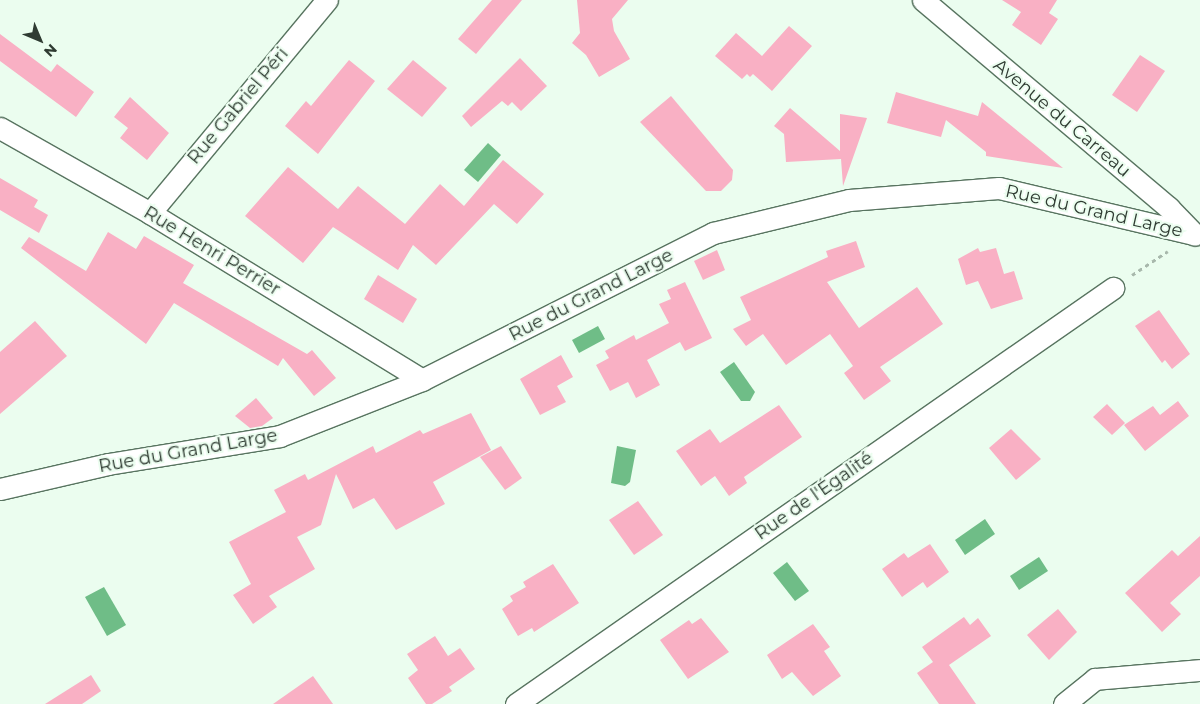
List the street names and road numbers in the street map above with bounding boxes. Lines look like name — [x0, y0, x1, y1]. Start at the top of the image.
street label: Rue Gabriel Péri — [183, 43, 293, 169]
street label: Avenue du Carreau — [989, 54, 1135, 182]
street label: Rue du Grand Large — [1003, 180, 1185, 242]
street label: Rue Henri Perrier — [140, 202, 284, 300]
street label: Rue du Grand Large — [505, 244, 677, 346]
street label: Rue du Grand Large — [97, 425, 279, 477]
street label: Rue de l'Égalité — [751, 447, 877, 545]

